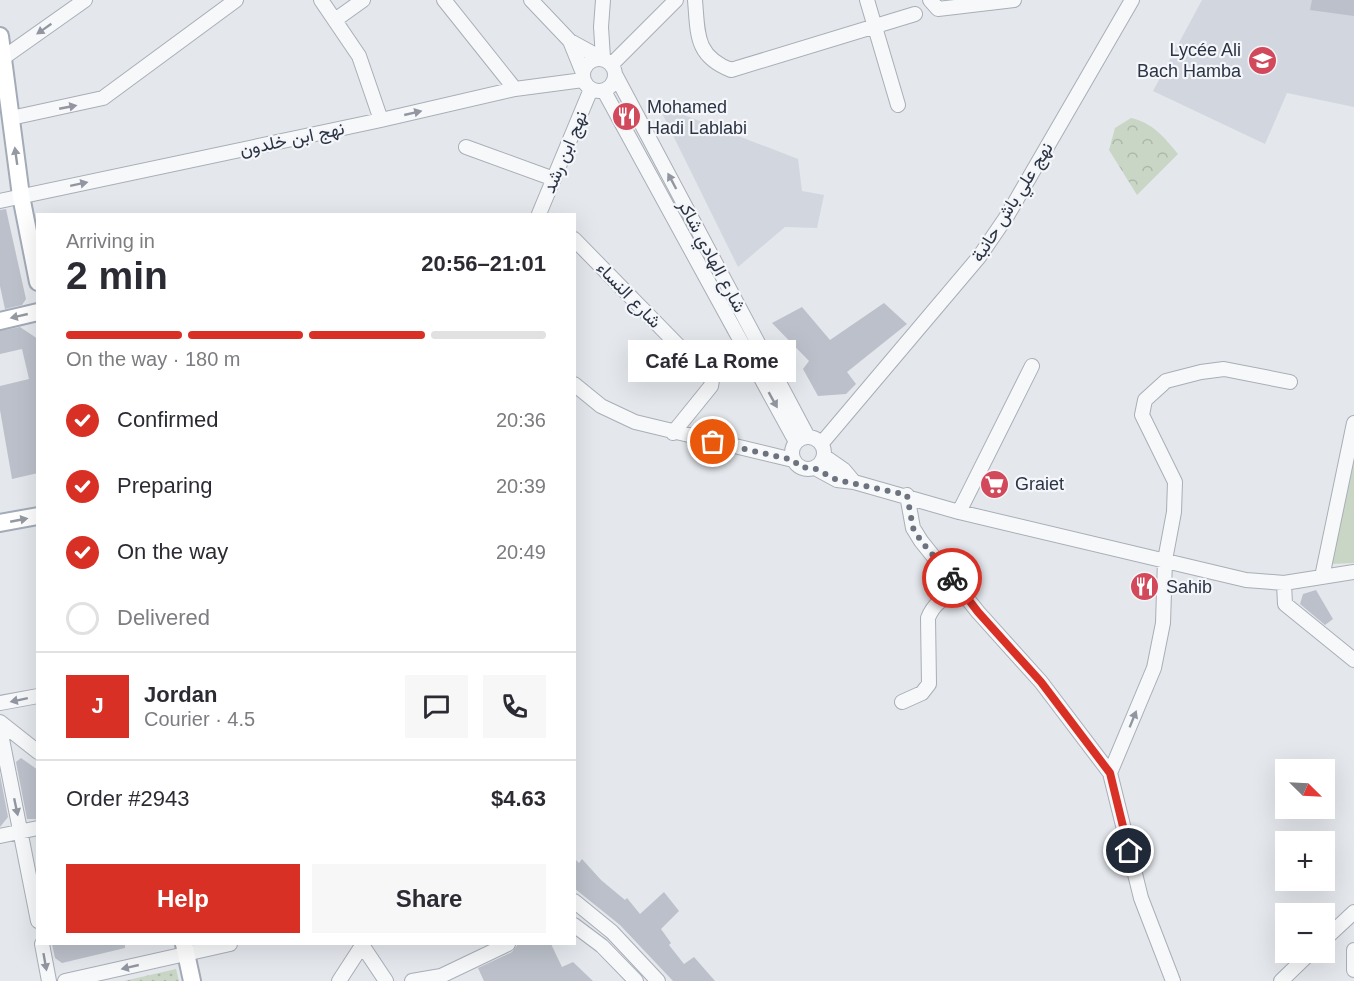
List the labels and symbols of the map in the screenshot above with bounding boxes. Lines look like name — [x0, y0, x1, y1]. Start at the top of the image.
one-way arrow — [37, 23, 53, 35]
place label: Lycée Ali Bach Hamba — [1137, 40, 1242, 81]
school or university icon: Lycée Ali Bach Hamba — [1246, 44, 1278, 76]
place label: Mohamed Hadi Lablabi — [647, 97, 747, 138]
restaurant icon: Mohamed Hadi Lablabi — [610, 101, 642, 133]
one-way arrow — [59, 102, 78, 111]
one-way arrow — [404, 107, 422, 117]
street label: نهج ابن رشد — [539, 108, 593, 197]
street label: نهج ابن خلدون — [238, 118, 347, 162]
street label: نهج علي باش حانبة — [967, 139, 1061, 268]
one-way arrow — [11, 147, 21, 166]
one-way arrow — [667, 173, 677, 190]
one-way arrow — [69, 178, 88, 188]
street label: شارع الهادي شاكر — [669, 196, 750, 318]
street label: شارع النساء — [591, 258, 665, 333]
one-way arrow — [10, 312, 28, 322]
callout: Café La Rome — [629, 340, 797, 382]
one-way arrow — [768, 392, 778, 409]
pin — [687, 416, 738, 467]
supermarket icon: Graiet — [978, 468, 1010, 500]
place label: Graiet — [1015, 474, 1064, 494]
one-way arrow — [9, 515, 28, 524]
courier — [922, 548, 982, 608]
restaurant icon: Sahib — [1129, 571, 1161, 603]
place label: Sahib — [1166, 577, 1212, 597]
one-way arrow — [9, 695, 28, 705]
one-way arrow — [1129, 710, 1138, 728]
north arrow — [1275, 759, 1335, 819]
one-way arrow — [12, 798, 21, 817]
pin — [1103, 825, 1154, 876]
one-way arrow — [41, 953, 50, 972]
one-way arrow — [120, 963, 139, 972]

